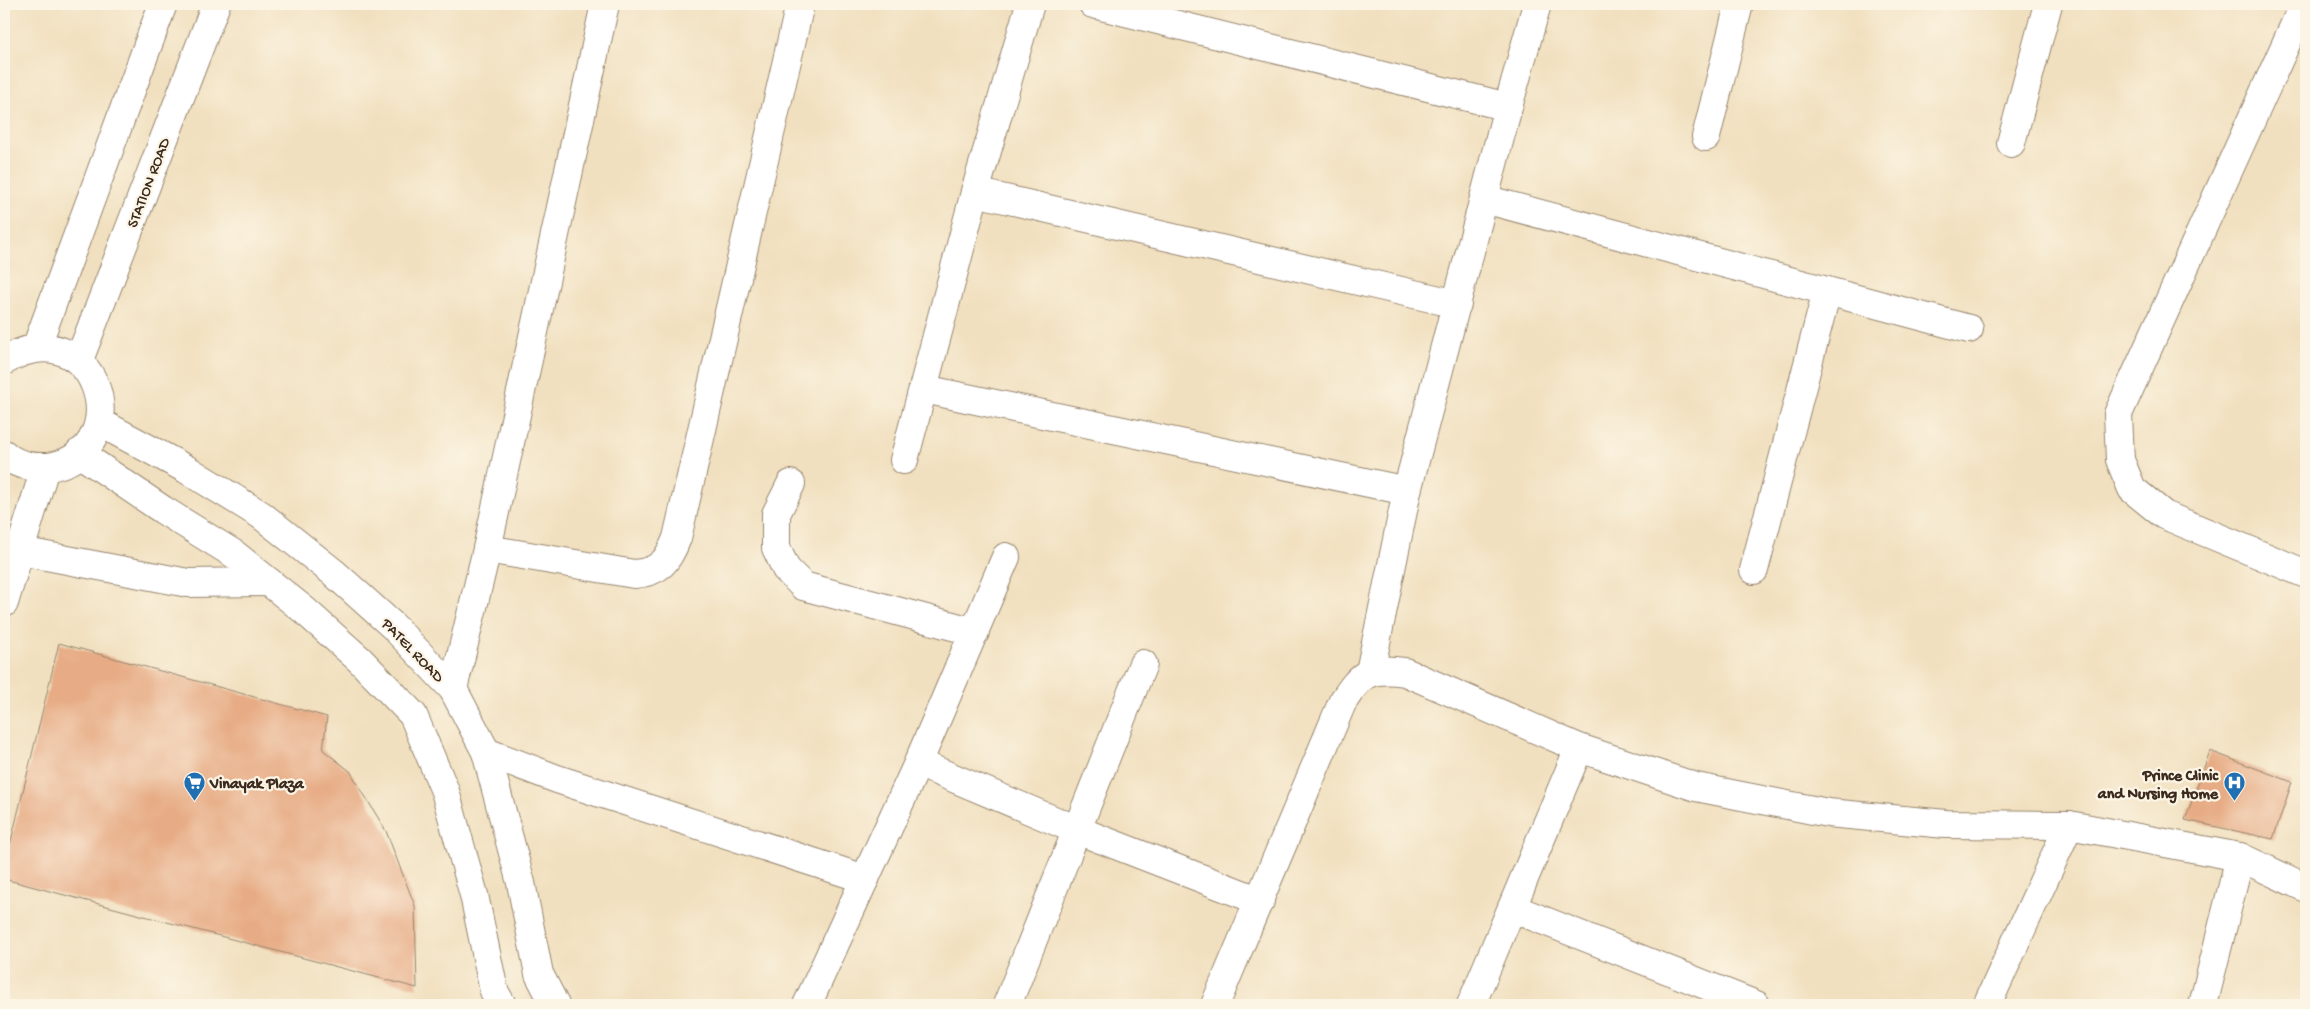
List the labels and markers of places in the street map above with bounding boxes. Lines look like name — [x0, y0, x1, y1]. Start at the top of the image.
place label: Prince Clinic and Nursing Home — [2097, 768, 2220, 805]
supermarket icon: Vinayak Plaza — [182, 770, 206, 801]
hospital icon: Prince Clinic and Nursing Home — [2222, 771, 2246, 802]
place label: Vinayak Plaza — [209, 776, 305, 795]

